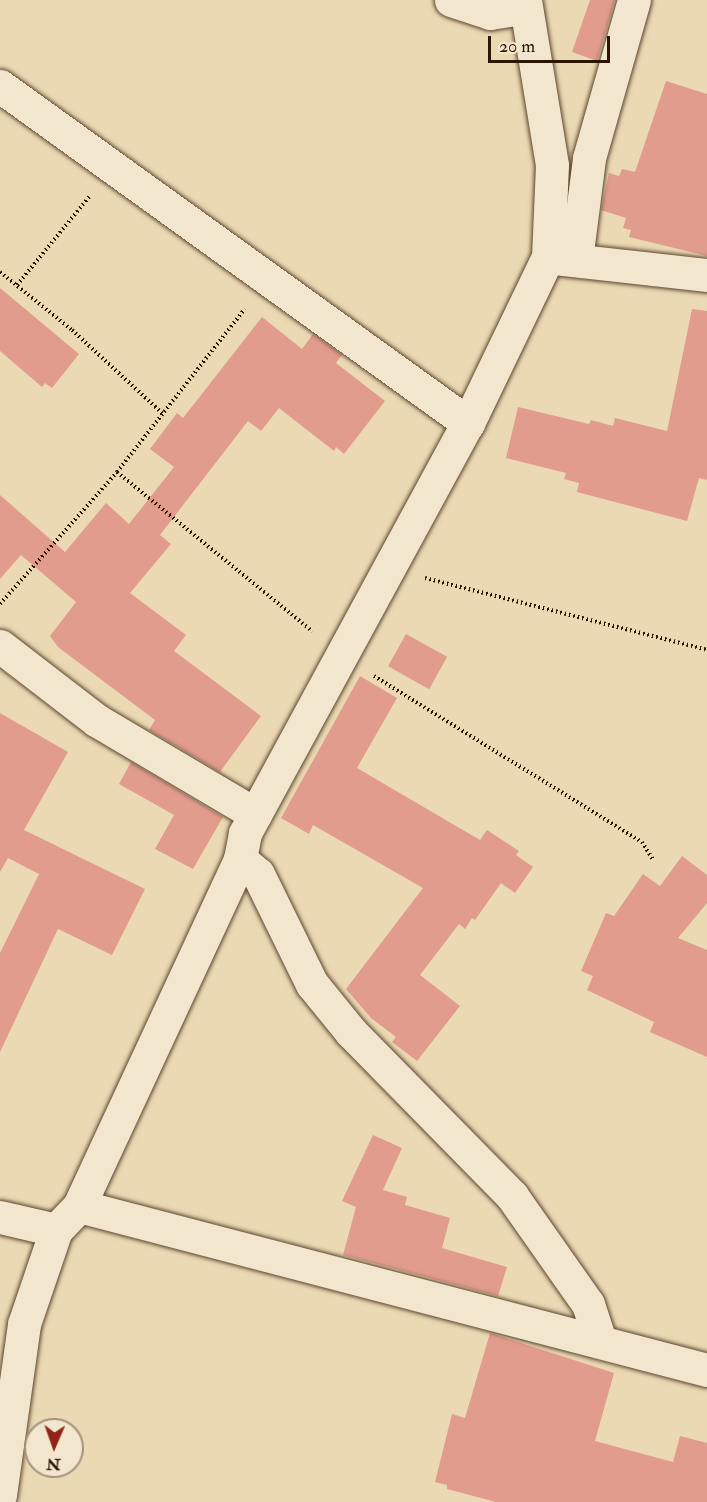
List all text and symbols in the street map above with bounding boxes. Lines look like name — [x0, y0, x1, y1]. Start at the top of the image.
scale bar — [491, 24, 612, 62]
text: 20 m — [499, 35, 535, 58]
north arrow — [24, 1418, 84, 1478]
text: N — [46, 1454, 61, 1474]

